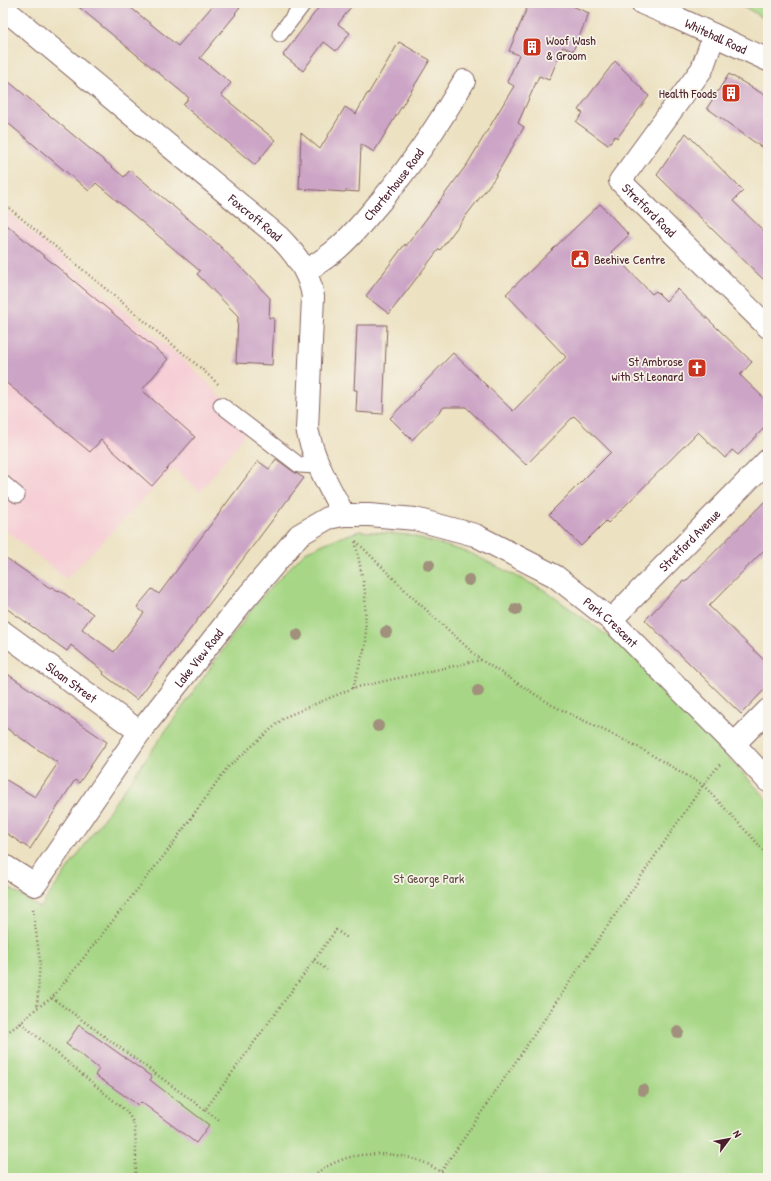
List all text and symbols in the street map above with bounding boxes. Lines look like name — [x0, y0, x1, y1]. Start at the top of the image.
street label: Whitehall Road — [682, 14, 750, 58]
place label: Woof Wash & Groom — [546, 31, 596, 64]
building icon: Woof Wash & Groom — [521, 36, 543, 58]
building icon: Health Foods — [720, 82, 742, 104]
place label: Health Foods — [659, 84, 717, 102]
street label: Charterhouse Road — [359, 144, 428, 224]
street label: Stretford Road — [618, 179, 680, 241]
street label: Foxcroft Road — [224, 189, 286, 245]
public building icon: Beehive Centre — [569, 248, 591, 270]
place label: Beehive Centre — [594, 250, 666, 268]
place label: St Ambrose with St Leonard — [611, 352, 683, 385]
church icon: St Ambrose with St Leonard — [686, 357, 708, 379]
street label: Stretford Avenue — [655, 505, 724, 575]
street label: Park Crescent — [580, 593, 642, 652]
street label: Lake View Road — [170, 625, 227, 690]
street label: Sloan Street — [43, 657, 101, 707]
park label: St George Park — [394, 869, 465, 887]
north arrow — [709, 1119, 749, 1159]
text: N — [730, 1128, 745, 1140]

